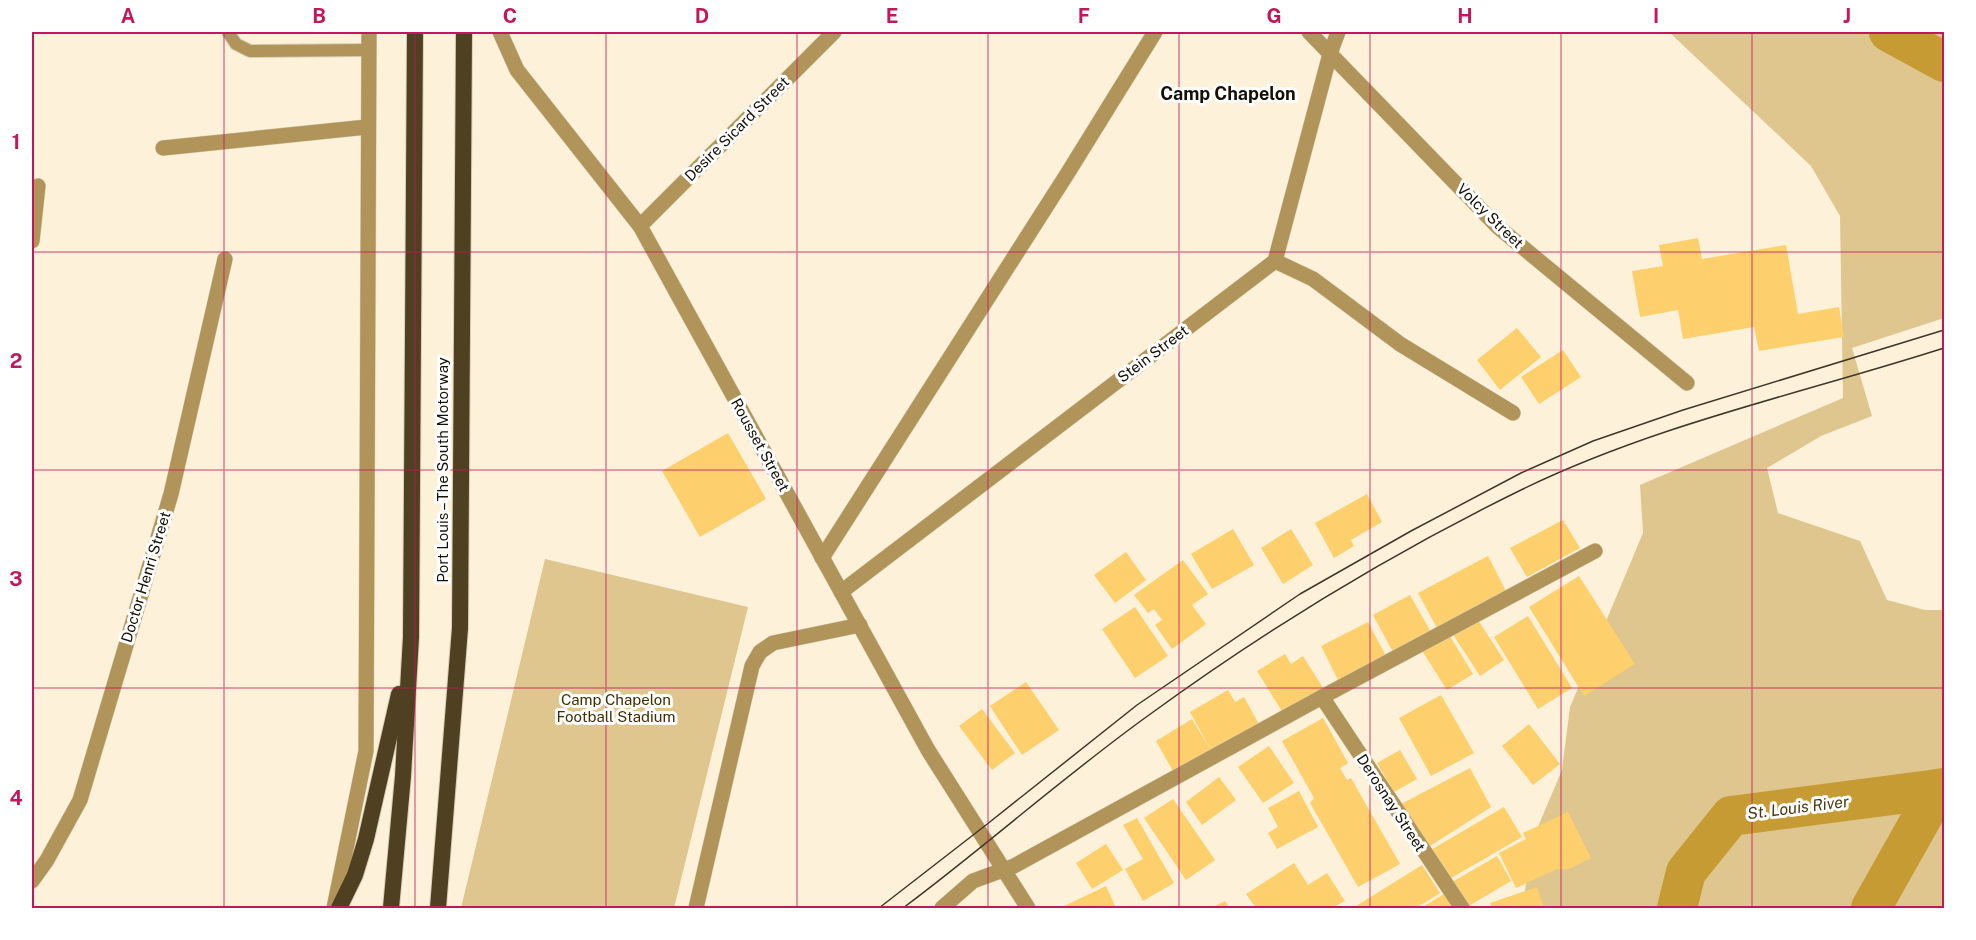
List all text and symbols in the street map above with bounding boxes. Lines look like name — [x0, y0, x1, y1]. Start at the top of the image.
text: A — [121, 4, 135, 28]
text: B — [312, 4, 326, 28]
text: C — [503, 4, 517, 28]
text: D — [695, 4, 709, 28]
text: E — [886, 4, 898, 28]
text: F — [1078, 4, 1090, 28]
text: G — [1266, 4, 1282, 28]
text: H — [1457, 4, 1473, 28]
text: I — [1653, 4, 1659, 28]
text: J — [1843, 4, 1851, 28]
street label: Desire Sicard Street — [681, 73, 792, 184]
district label: Camp Chapelon — [1160, 83, 1296, 104]
text: 1 — [12, 130, 20, 154]
street label: Volcy Street — [1454, 180, 1527, 252]
street label: Stein Street — [1114, 321, 1191, 386]
text: 2 — [10, 349, 22, 373]
street label: Port Louis – The South Motorway — [434, 357, 451, 583]
street label: Rousset Street — [728, 395, 793, 494]
street label: Doctor Henri Street — [118, 509, 174, 644]
text: 3 — [9, 567, 23, 591]
park label: Camp Chapelon Football Stadium — [556, 691, 676, 725]
street label: Derosnay Street — [1354, 751, 1429, 855]
text: 4 — [9, 786, 23, 810]
water label: St. Louis River — [1746, 792, 1851, 823]

